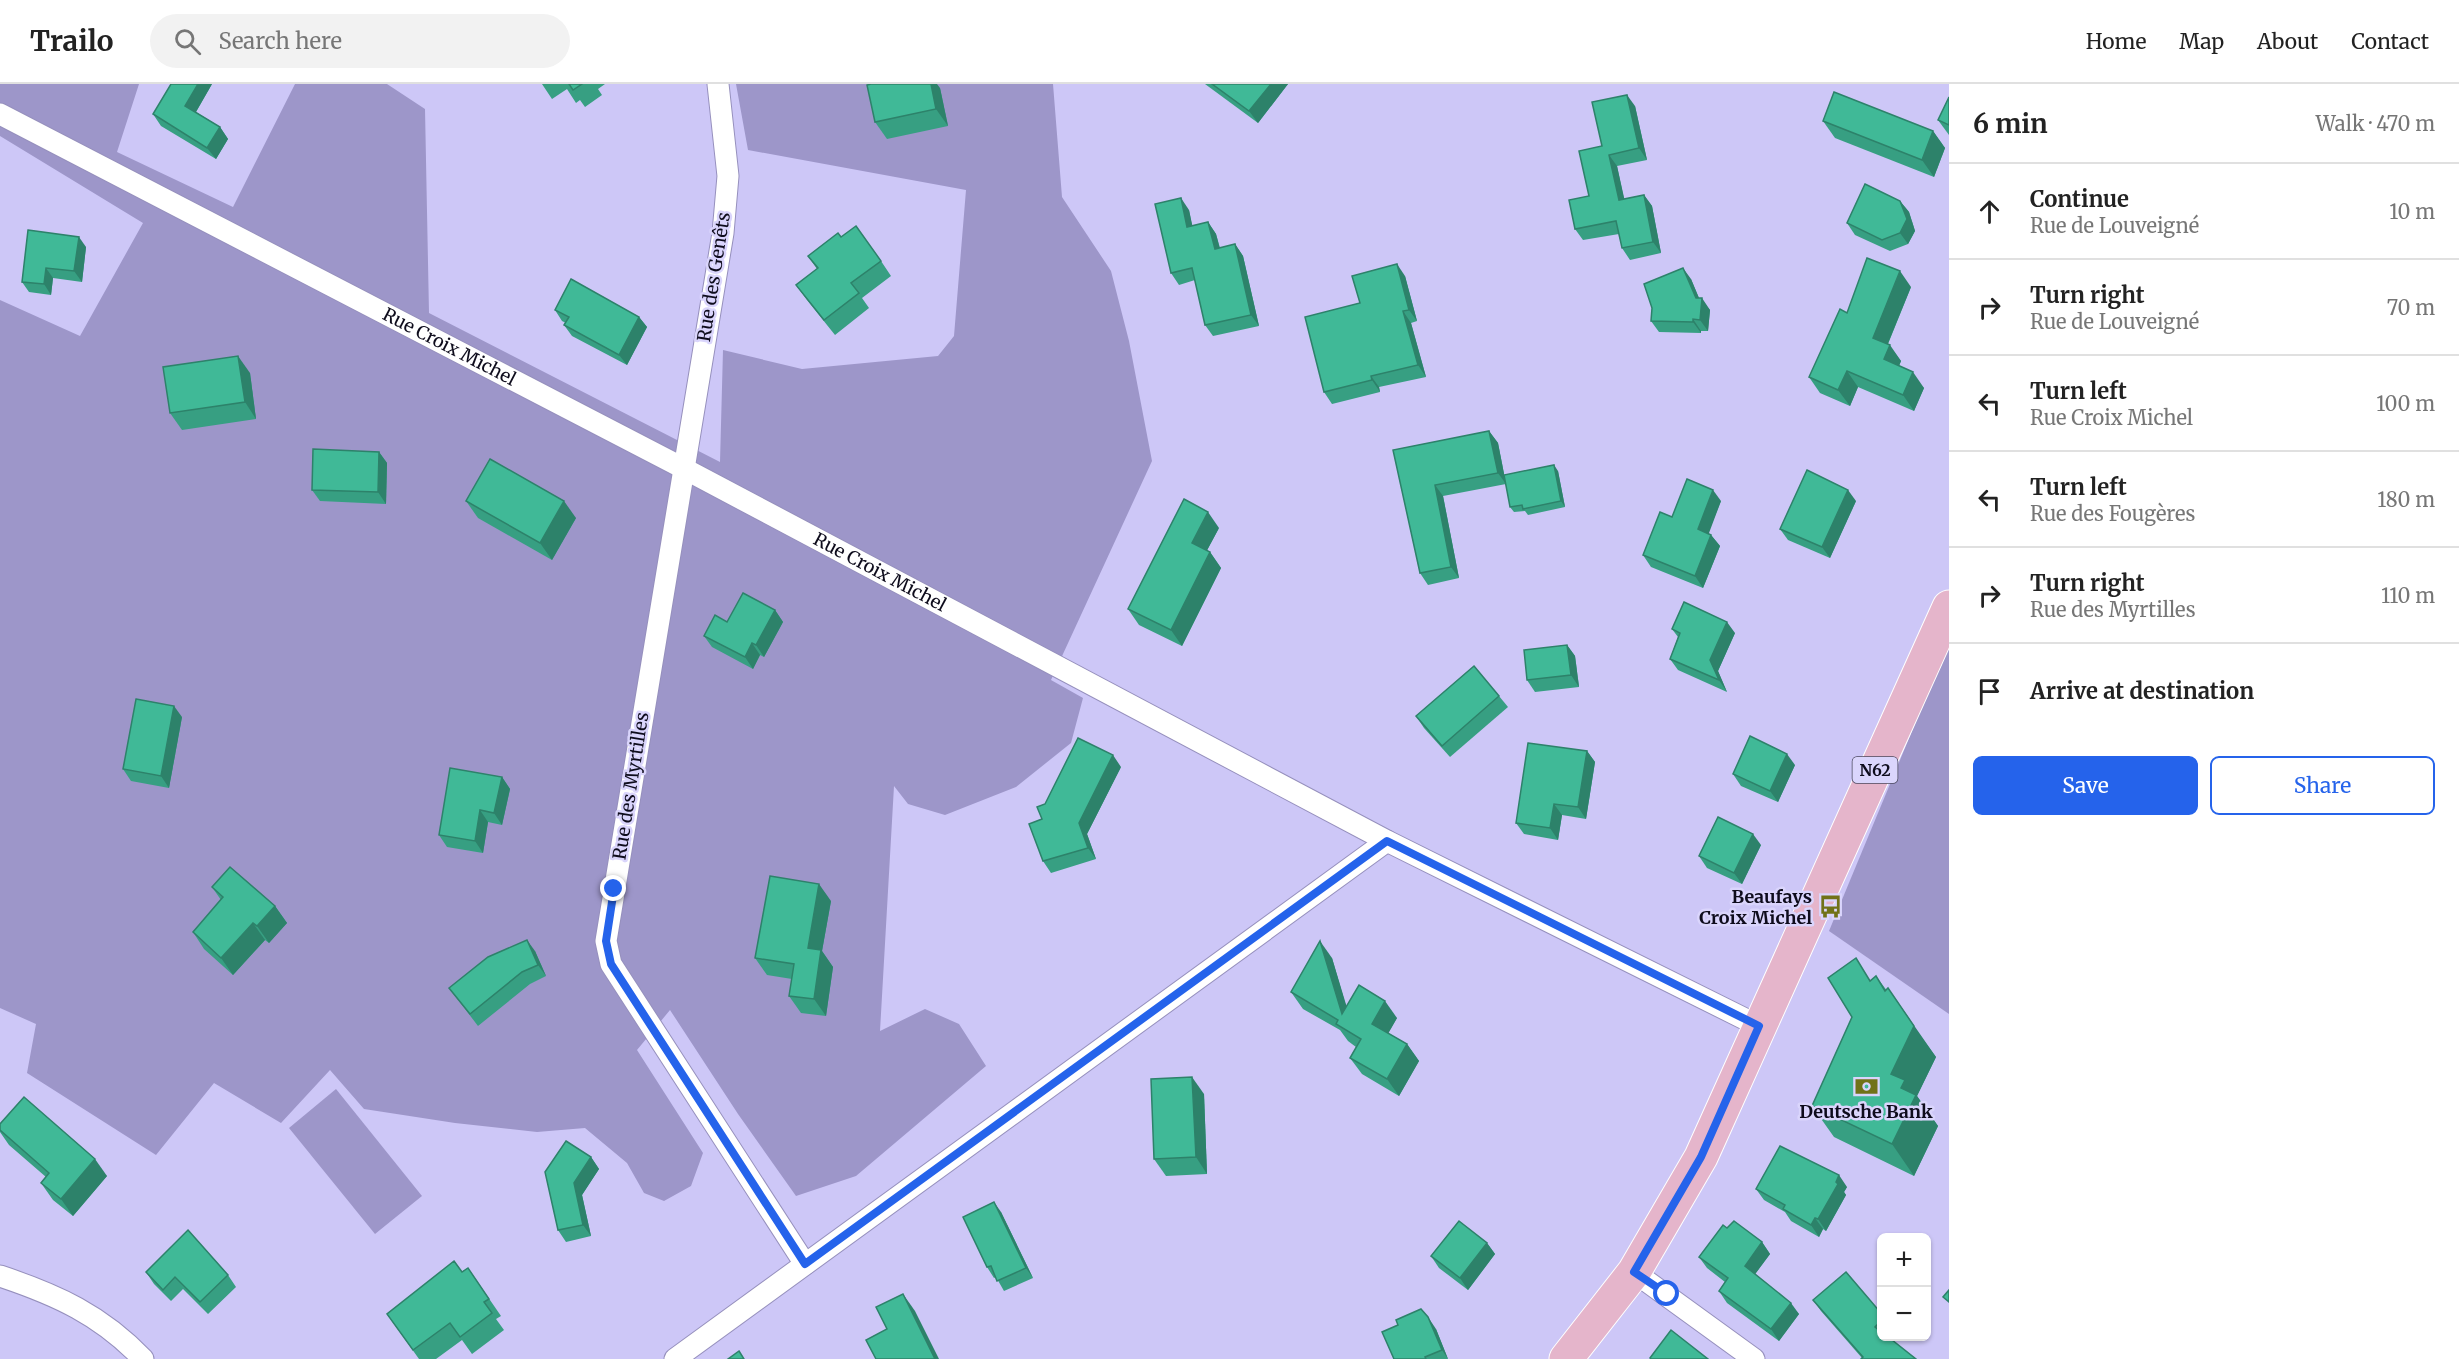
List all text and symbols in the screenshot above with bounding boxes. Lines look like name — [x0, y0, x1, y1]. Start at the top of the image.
search box — [150, 14, 570, 68]
text: Trailo — [30, 23, 114, 59]
icon: search — [171, 25, 204, 58]
text: Search here — [219, 27, 342, 55]
text: Home — [2086, 28, 2146, 55]
text: Map — [2179, 28, 2224, 55]
text: About — [2257, 28, 2318, 55]
text: Contact — [2351, 28, 2429, 55]
text: 6 min — [1973, 107, 2048, 140]
text: Walk · 470 m — [2316, 111, 2435, 136]
text: Continue — [2030, 185, 2129, 213]
icon: ahead — [1973, 195, 2006, 228]
text: 10 m — [2389, 199, 2435, 224]
street label: Rue des Genêts — [692, 210, 735, 343]
text: Rue de Louveigné — [2030, 213, 2199, 238]
text: Turn right — [2030, 281, 2144, 309]
icon: right — [1973, 291, 2006, 324]
text: 70 m — [2387, 295, 2435, 320]
street label: Rue Croix Michel — [379, 302, 520, 391]
text: Rue de Louveigné — [2030, 309, 2199, 334]
text: Turn left — [2030, 377, 2127, 405]
icon: left — [1973, 387, 2006, 420]
text: 100 m — [2376, 391, 2435, 416]
text: Rue Croix Michel — [2030, 405, 2193, 430]
text: Turn left — [2030, 473, 2127, 501]
icon: left — [1973, 483, 2006, 516]
text: 180 m — [2377, 487, 2435, 512]
text: Rue des Fougères — [2030, 501, 2195, 526]
street label: Rue Croix Michel — [810, 527, 951, 617]
text: Turn right — [2030, 569, 2144, 597]
icon: right — [1973, 579, 2006, 612]
text: 110 m — [2381, 583, 2435, 608]
text: Rue des Myrtilles — [2030, 597, 2196, 622]
icon: arrive — [1973, 675, 2006, 708]
text: Arrive at destination — [2030, 677, 2254, 705]
street label: Rue des Myrtilles — [607, 710, 654, 861]
button: Save — [1973, 756, 2198, 815]
button: Share — [2210, 756, 2435, 815]
road number: N62 — [1852, 757, 1898, 783]
route end — [600, 875, 626, 901]
place label: Beaufays Croix Michel — [1699, 885, 1812, 929]
bus stop icon: Beaufays Croix Michel — [1817, 894, 1843, 920]
bank icon: Deutsche Bank — [1853, 1073, 1879, 1099]
place label: Deutsche Bank — [1799, 1100, 1933, 1123]
map controls — [1877, 1233, 1931, 1341]
button: + — [1877, 1233, 1931, 1287]
route start — [1653, 1280, 1679, 1306]
button: − — [1877, 1287, 1931, 1341]

